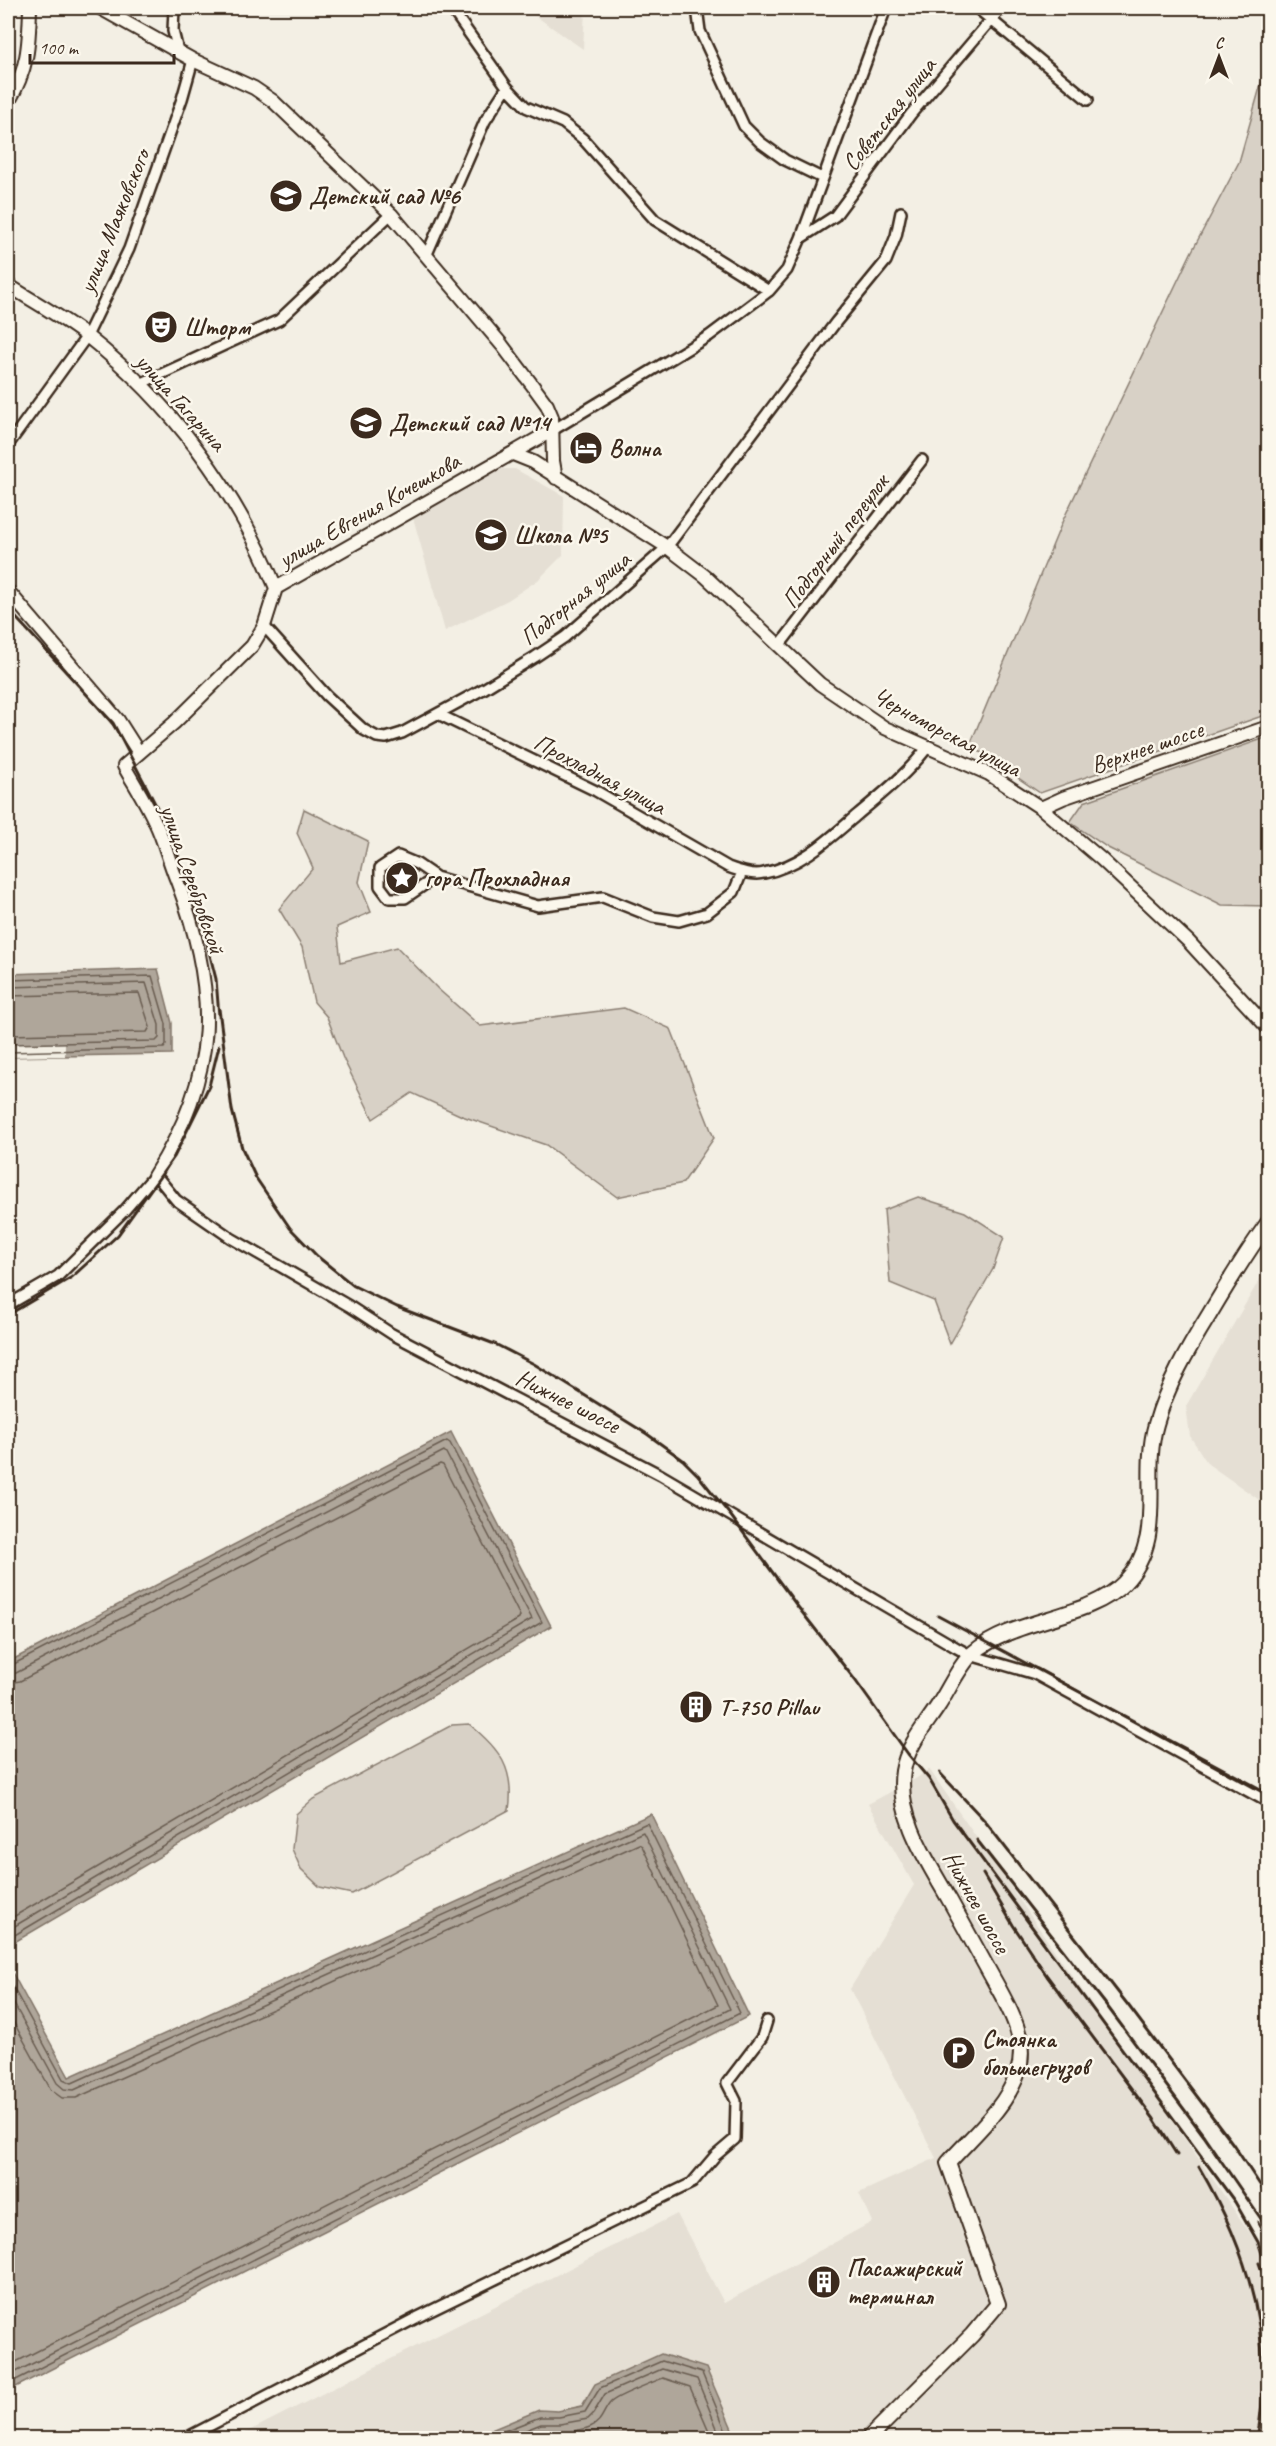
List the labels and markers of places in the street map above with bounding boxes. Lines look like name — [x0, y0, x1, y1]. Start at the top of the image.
school or university icon: Детский сад №6 — [268, 178, 304, 214]
place label: Детский сад №6 — [309, 181, 461, 211]
theatre icon: Шторм — [143, 309, 179, 345]
place label: Шторм — [184, 312, 251, 342]
school or university icon: Детский сад №14 — [348, 405, 384, 441]
place label: Детский сад №14 — [389, 408, 553, 438]
hotel icon: Волна — [568, 430, 604, 466]
place label: Волна — [609, 433, 662, 463]
school or university icon: Школа №5 — [473, 517, 509, 553]
place label: Школа №5 — [514, 520, 610, 550]
place icon: гора Прохладная — [384, 860, 420, 896]
place label: гора Прохладная — [425, 863, 570, 893]
building icon: T-750 Pillau — [678, 1689, 714, 1725]
place label: T-750 Pillau — [719, 1692, 821, 1722]
place label: Стоянка большегрузов — [982, 2024, 1093, 2083]
parking icon: Стоянка большегрузов — [941, 2035, 977, 2071]
place label: Пасажирский терминал — [847, 2253, 963, 2311]
building icon: Пасажирский терминал — [806, 2264, 842, 2300]

